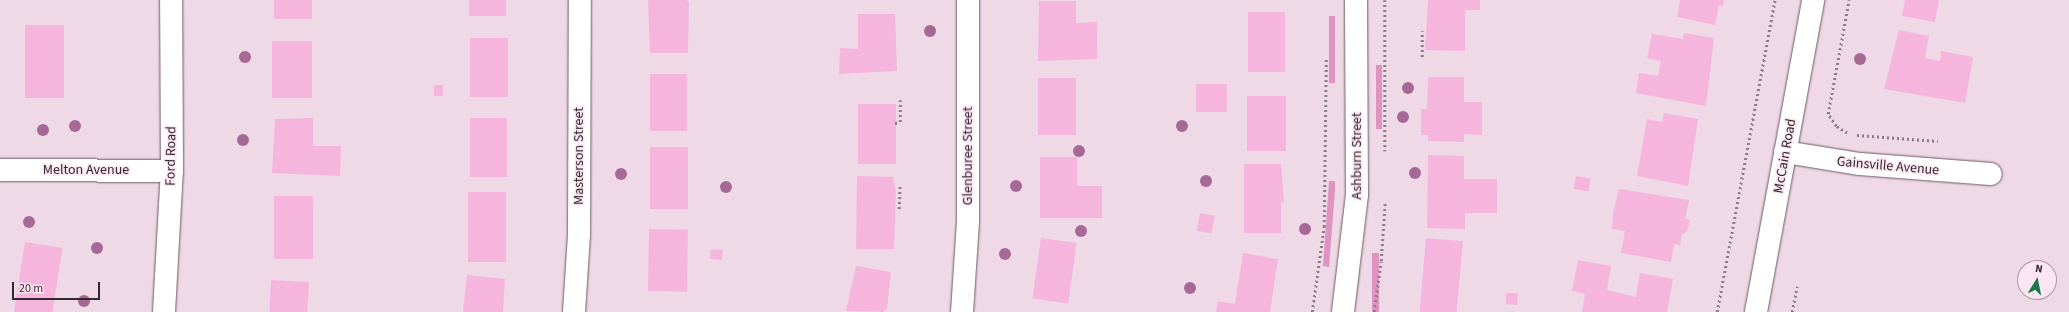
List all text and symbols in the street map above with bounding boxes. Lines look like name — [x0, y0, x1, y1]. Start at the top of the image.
street label: Masterson Street — [571, 107, 587, 205]
street label: Glenburee Street — [960, 107, 976, 205]
street label: Ashburn Street — [1349, 112, 1365, 200]
street label: McCain Road — [1770, 117, 1800, 195]
street label: Ford Road — [162, 126, 180, 186]
street label: Gainsville Avenue — [1836, 153, 1940, 179]
street label: Melton Avenue — [43, 162, 129, 178]
north arrow — [2017, 260, 2057, 300]
text: N — [2034, 261, 2044, 277]
scale bar — [14, 274, 102, 300]
text: 20 m — [19, 280, 43, 297]

